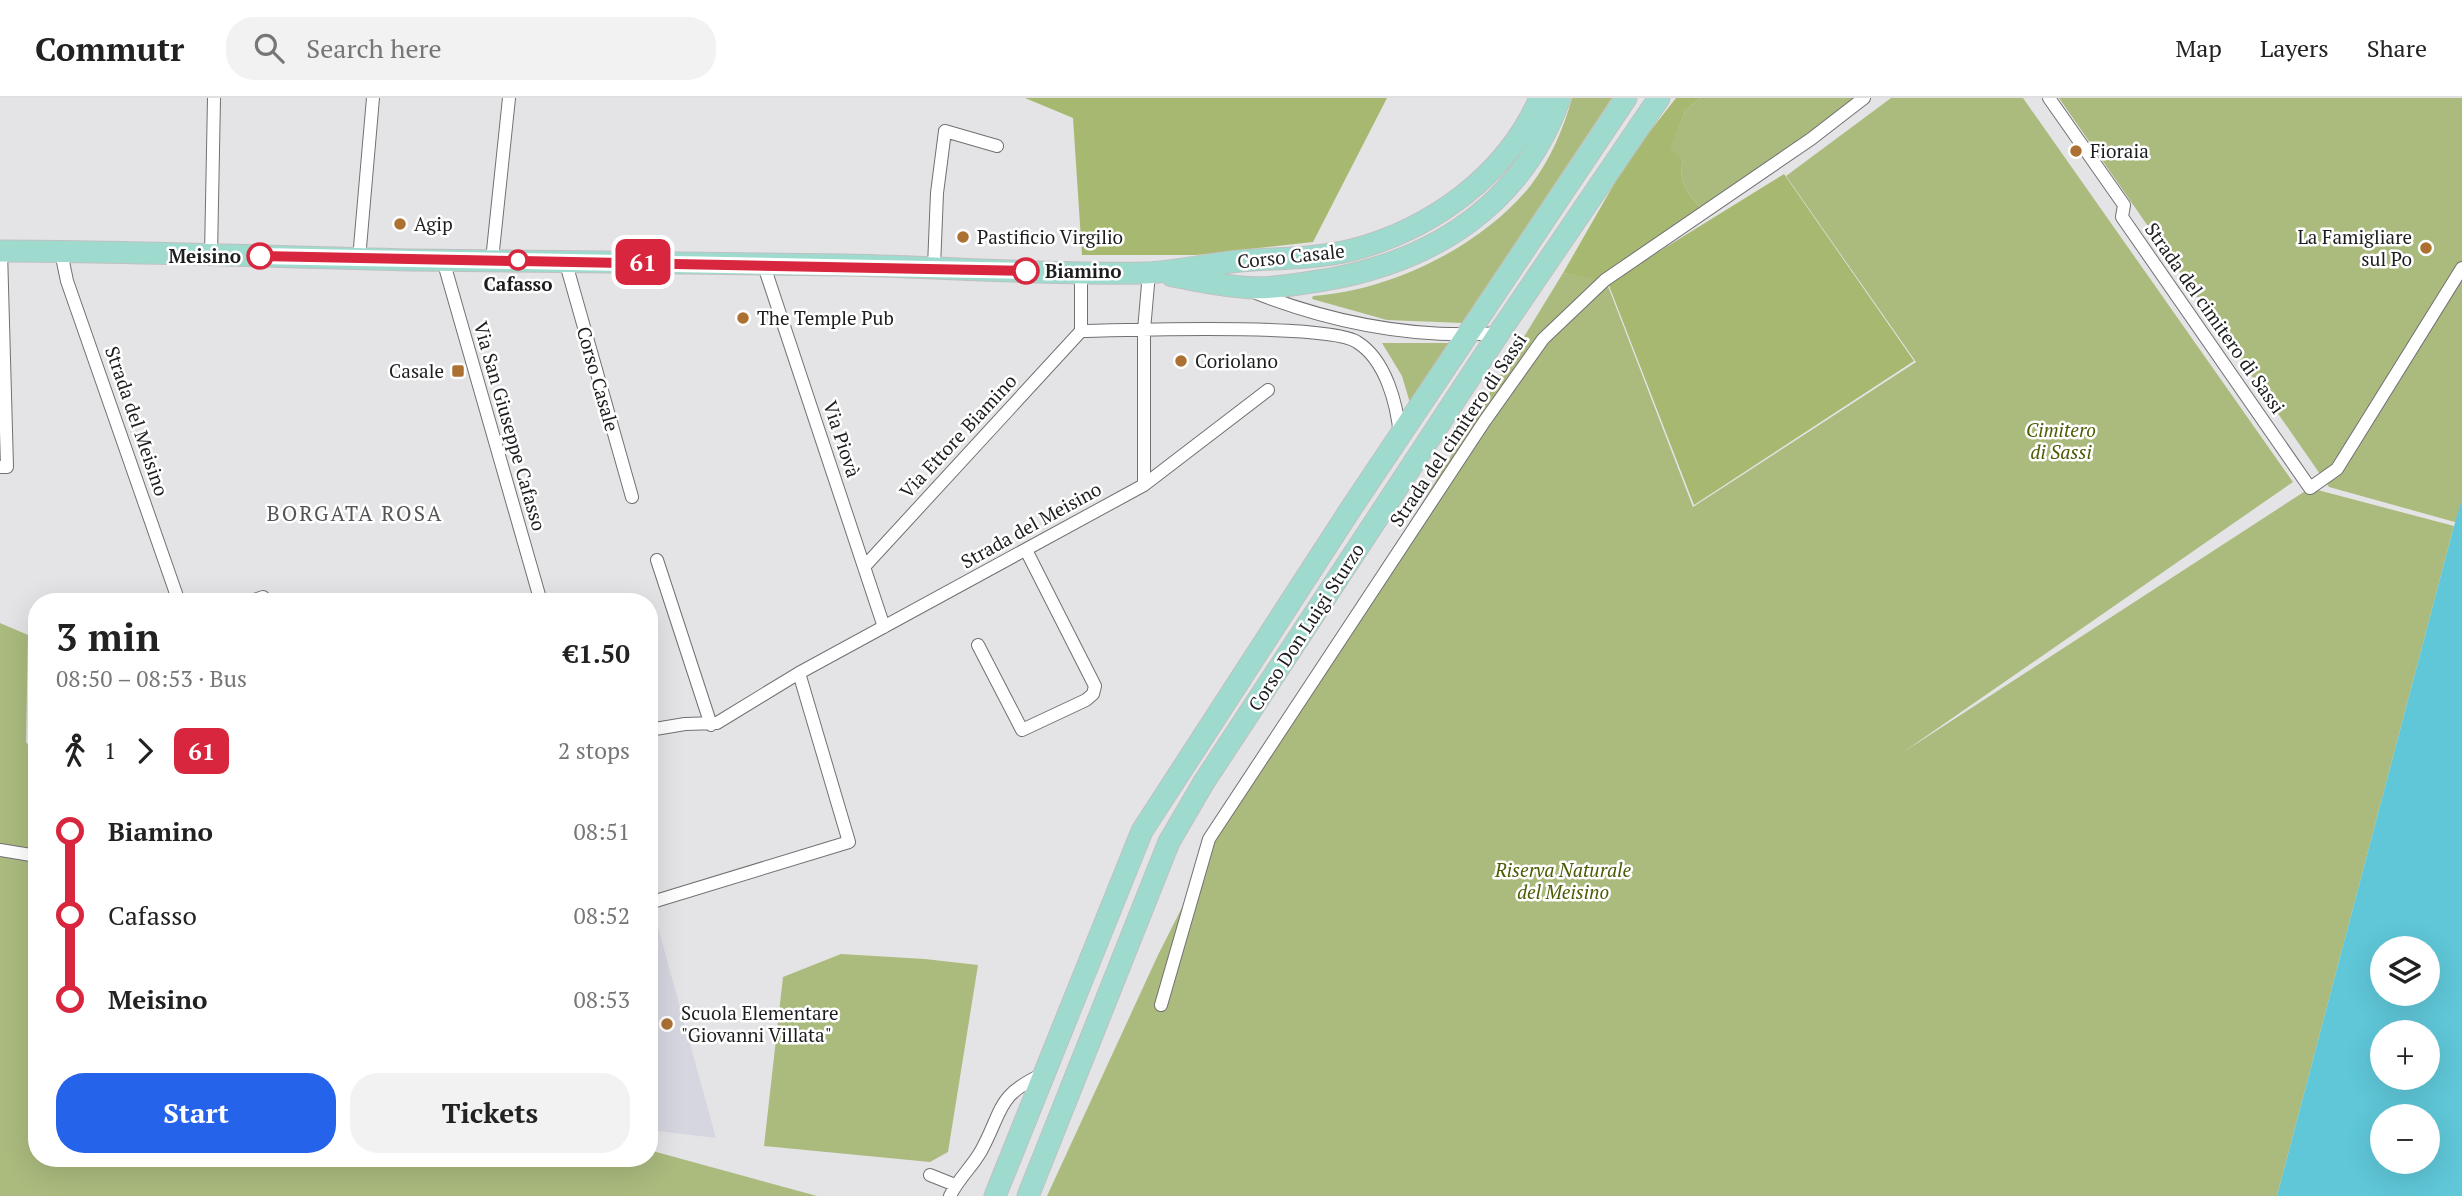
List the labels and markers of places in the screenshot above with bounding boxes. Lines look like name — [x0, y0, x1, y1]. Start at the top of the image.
place label: Fioraia — [2090, 138, 2149, 163]
marker: Fioraia — [2068, 143, 2084, 159]
place label: Agip — [414, 211, 453, 236]
marker: Agip — [392, 216, 408, 232]
place label: Pastificio Virgilio — [977, 224, 1123, 249]
place label: La Famigliare sul Po — [2297, 224, 2412, 271]
marker: Pastificio Virgilio — [955, 229, 971, 245]
marker: La Famigliare sul Po — [2418, 240, 2434, 256]
place label: Meisino — [168, 243, 241, 268]
marker: Meisino — [247, 243, 273, 269]
marker: Cafasso — [508, 250, 528, 270]
marker: Biamino — [1013, 258, 1039, 284]
place label: Biamino — [1045, 258, 1122, 283]
place label: Cafasso — [483, 271, 553, 296]
place label: The Temple Pub — [757, 305, 894, 330]
marker: The Temple Pub — [735, 310, 751, 326]
place label: Coriolano — [1195, 348, 1278, 373]
marker: Coriolano — [1173, 353, 1189, 369]
place label: Casale — [389, 358, 444, 383]
marker: Casale — [450, 363, 466, 379]
place label: Scuola Elementare "Giovanni Villata" — [681, 1000, 838, 1047]
marker: Scuola Elementare "Giovanni Villata" — [659, 1016, 675, 1032]

